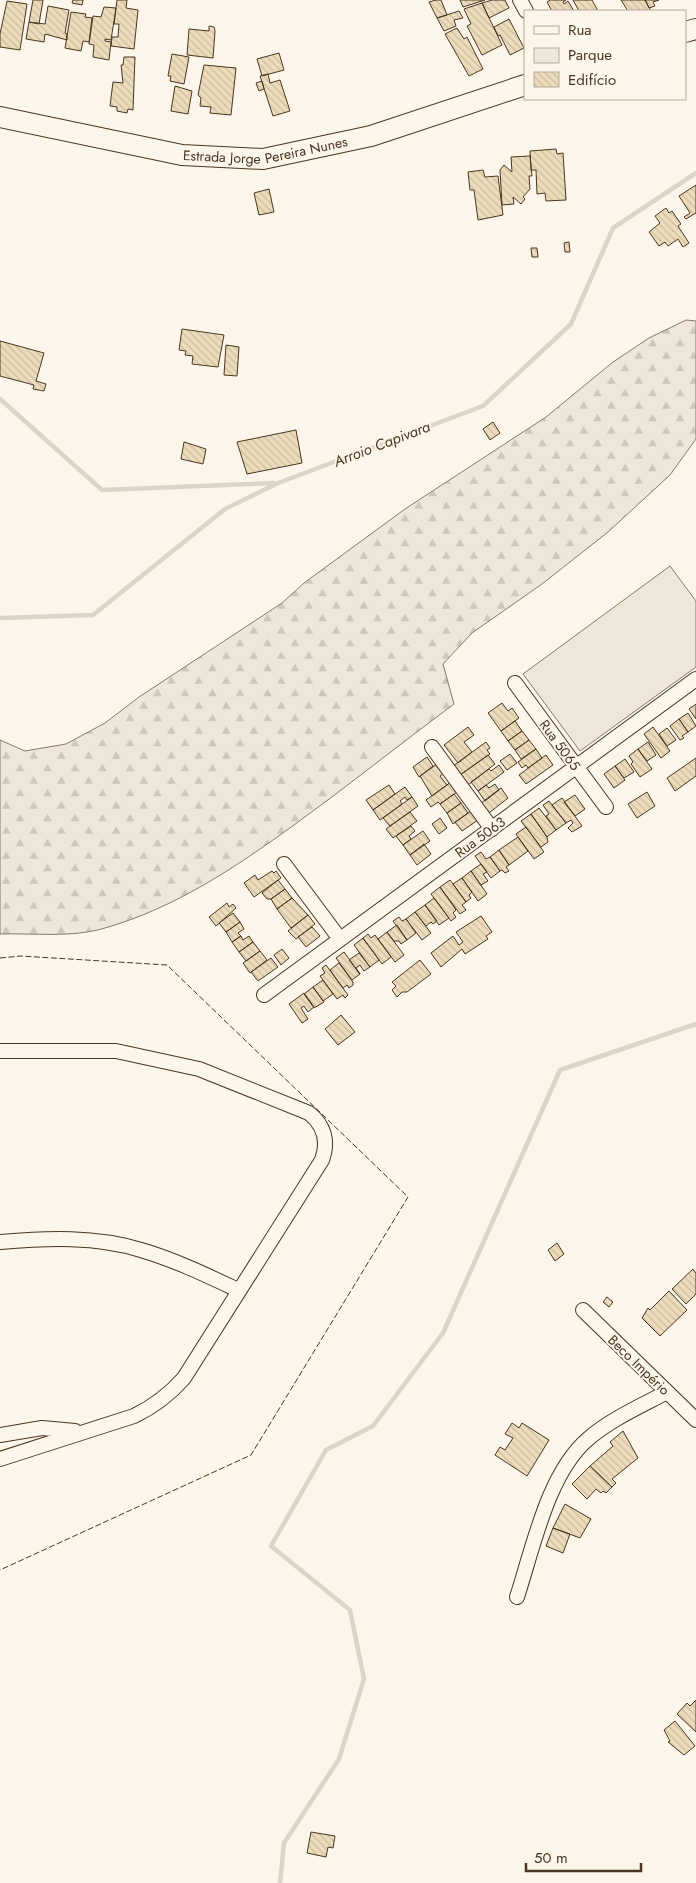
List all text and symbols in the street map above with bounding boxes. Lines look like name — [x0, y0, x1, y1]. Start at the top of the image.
legend — [524, 10, 686, 100]
text: Rua — [568, 19, 592, 41]
text: Parque — [568, 44, 612, 66]
text: Edifício — [568, 69, 616, 91]
street label: Estrada Jorge Pereira Nunes — [182, 131, 350, 169]
water label: Arroio Capivara — [330, 415, 434, 473]
street label: Rua 5065 — [535, 716, 585, 775]
street label: Rua 5063 — [451, 812, 510, 862]
street label: Beco Império — [604, 1330, 675, 1400]
scale bar — [526, 1840, 641, 1872]
text: 50 m — [534, 1847, 568, 1869]

